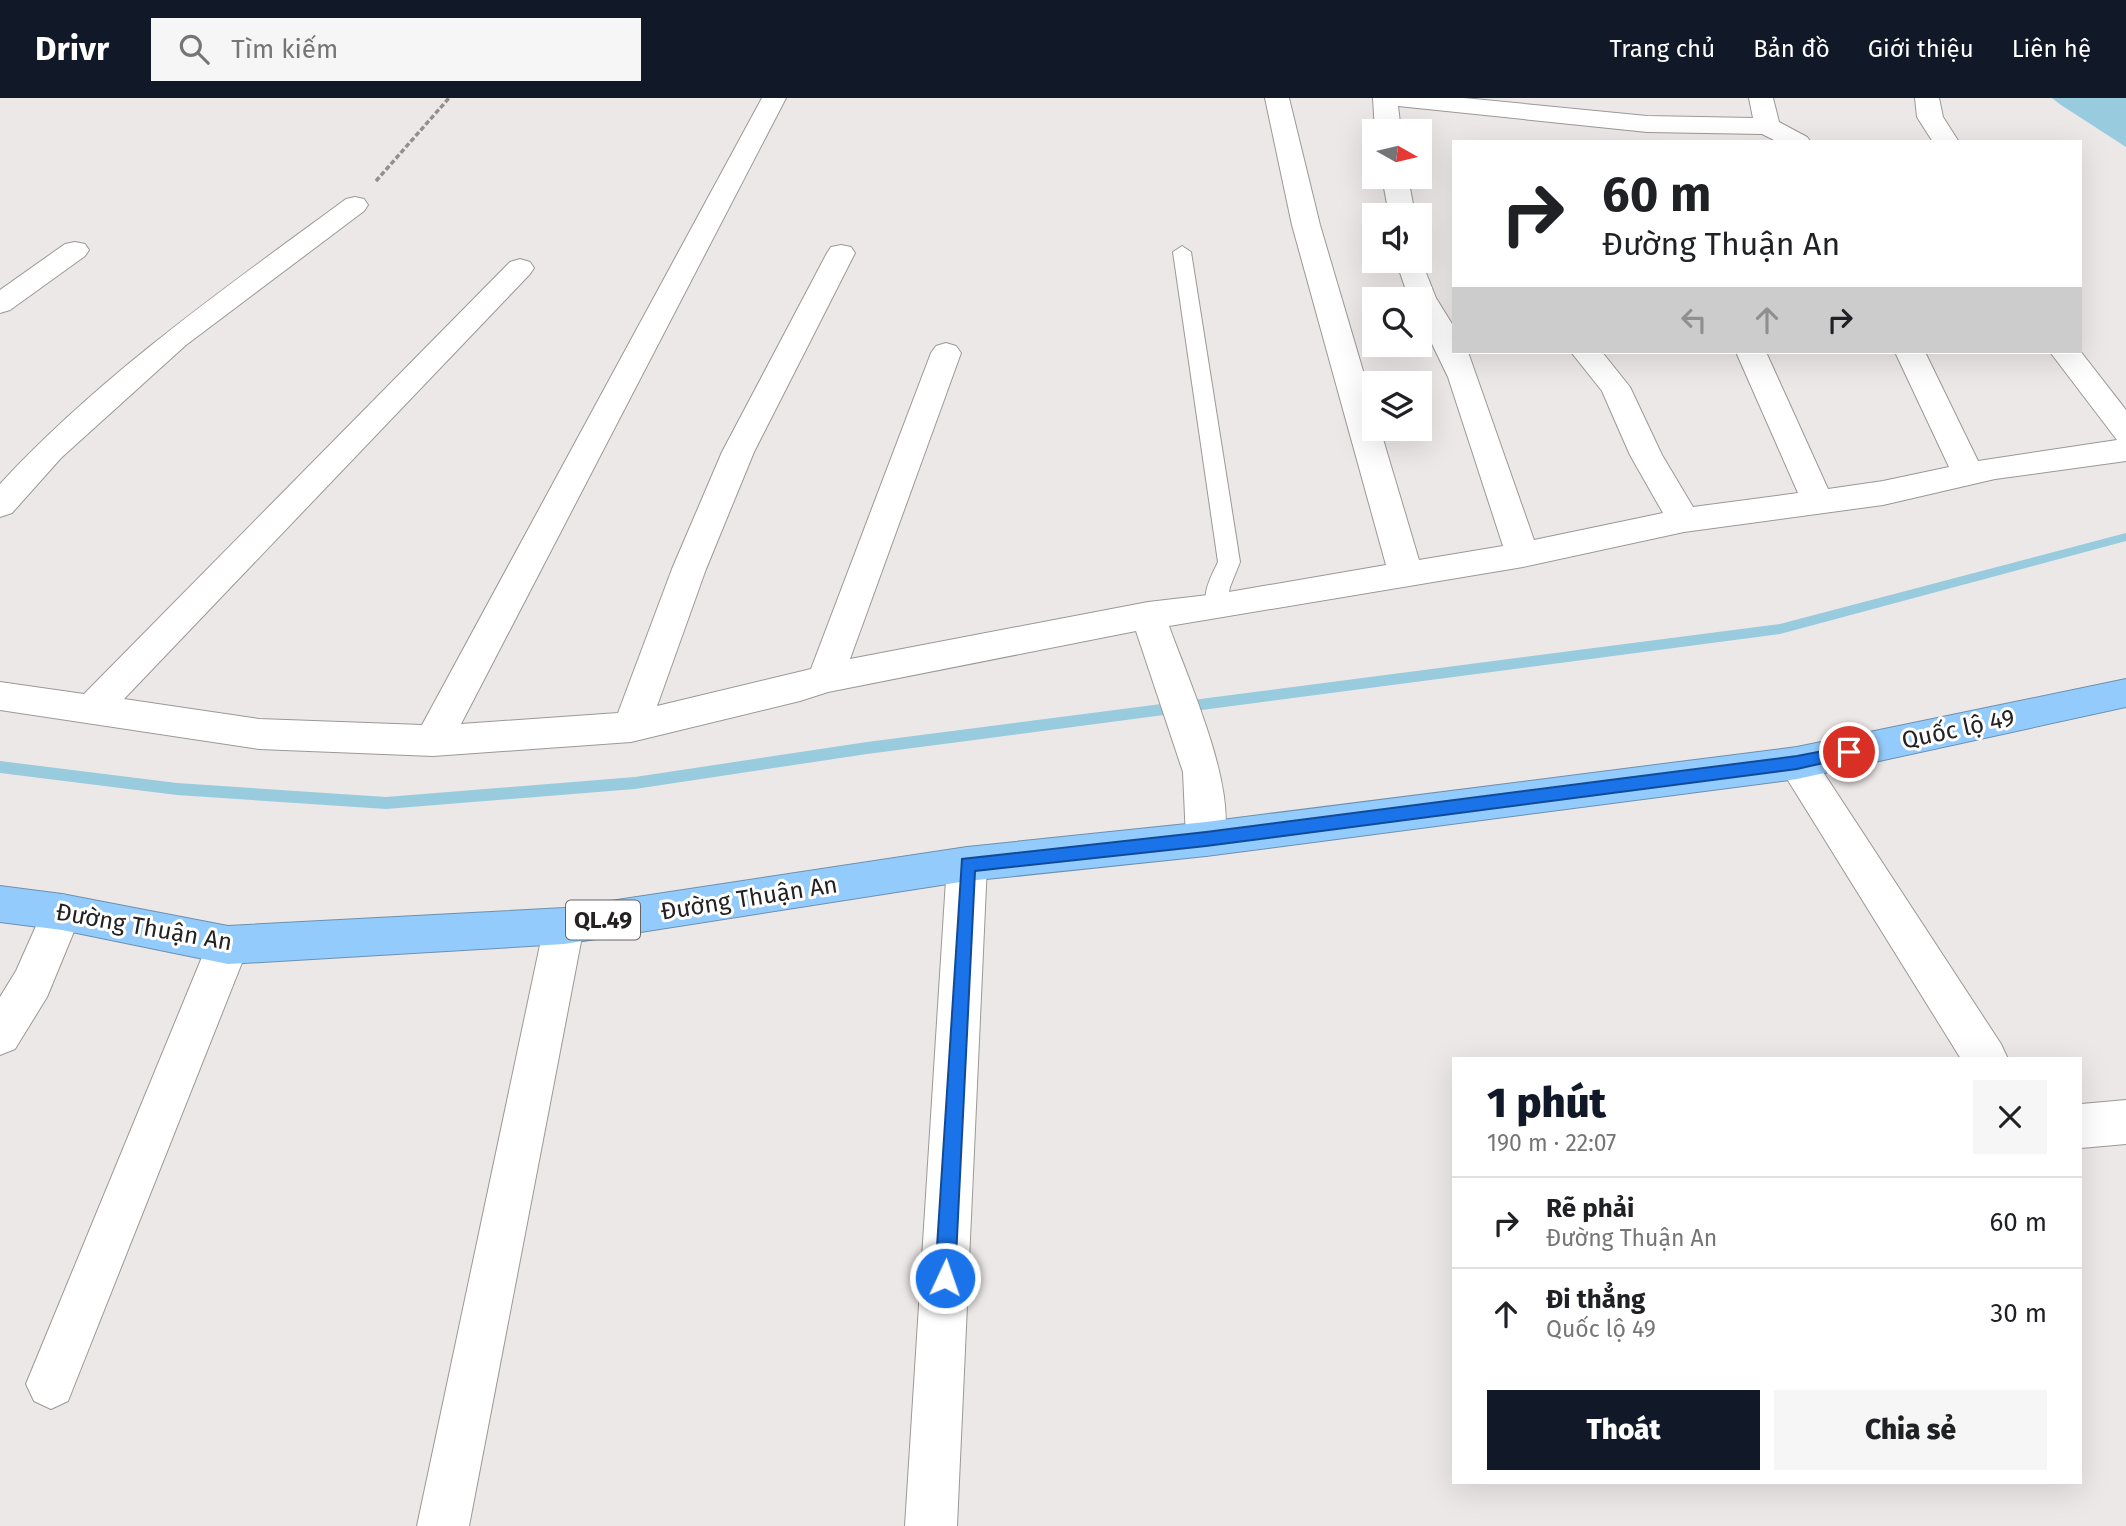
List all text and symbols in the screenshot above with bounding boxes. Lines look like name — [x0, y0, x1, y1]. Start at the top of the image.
search box — [151, 18, 641, 81]
text: Drivr — [35, 29, 109, 69]
icon: search — [175, 30, 213, 68]
text: Tìm kiếm — [231, 34, 338, 65]
text: Trang chủ — [1610, 35, 1715, 63]
text: Bản đồ — [1753, 35, 1830, 63]
text: Giới thiệu — [1868, 35, 1974, 63]
text: Liên hệ — [2012, 35, 2091, 63]
north arrow — [1362, 119, 1432, 189]
map controls — [1362, 119, 1432, 441]
text: 60 m — [1602, 165, 1711, 224]
icon: right — [1487, 168, 1578, 259]
button: sound — [1362, 203, 1432, 273]
text: Đường Thuận An — [1602, 225, 1840, 263]
button: search — [1362, 287, 1432, 357]
icon: left — [1675, 301, 1713, 339]
icon: ahead — [1748, 301, 1786, 339]
icon: right — [1821, 301, 1859, 339]
button: layers — [1362, 371, 1432, 441]
street label: Quốc lộ 49 — [1899, 703, 2017, 755]
pin — [1819, 722, 1879, 782]
icon: arrive — [1830, 733, 1868, 771]
street label: Đường Thuận An — [659, 870, 839, 926]
street label: Đường Thuận An — [54, 898, 234, 956]
road number: QL.49 — [566, 900, 640, 940]
text: 1 phút — [1487, 1078, 1606, 1128]
button: close — [1973, 1080, 2047, 1154]
text: 190 m · 22:07 — [1487, 1129, 1616, 1157]
text: Rẽ phải — [1546, 1193, 1634, 1224]
icon: right — [1487, 1204, 1525, 1242]
text: 60 m — [1989, 1207, 2047, 1238]
text: Đường Thuận An — [1546, 1224, 1717, 1252]
position arrow — [908, 1241, 982, 1315]
text: Đi thẳng — [1546, 1284, 1645, 1315]
icon: ahead — [1487, 1295, 1525, 1333]
text: 30 m — [1990, 1298, 2047, 1329]
text: Quốc lộ 49 — [1546, 1315, 1656, 1343]
button: Thoát — [1487, 1390, 1760, 1470]
button: Chia sẻ — [1774, 1390, 2047, 1470]

